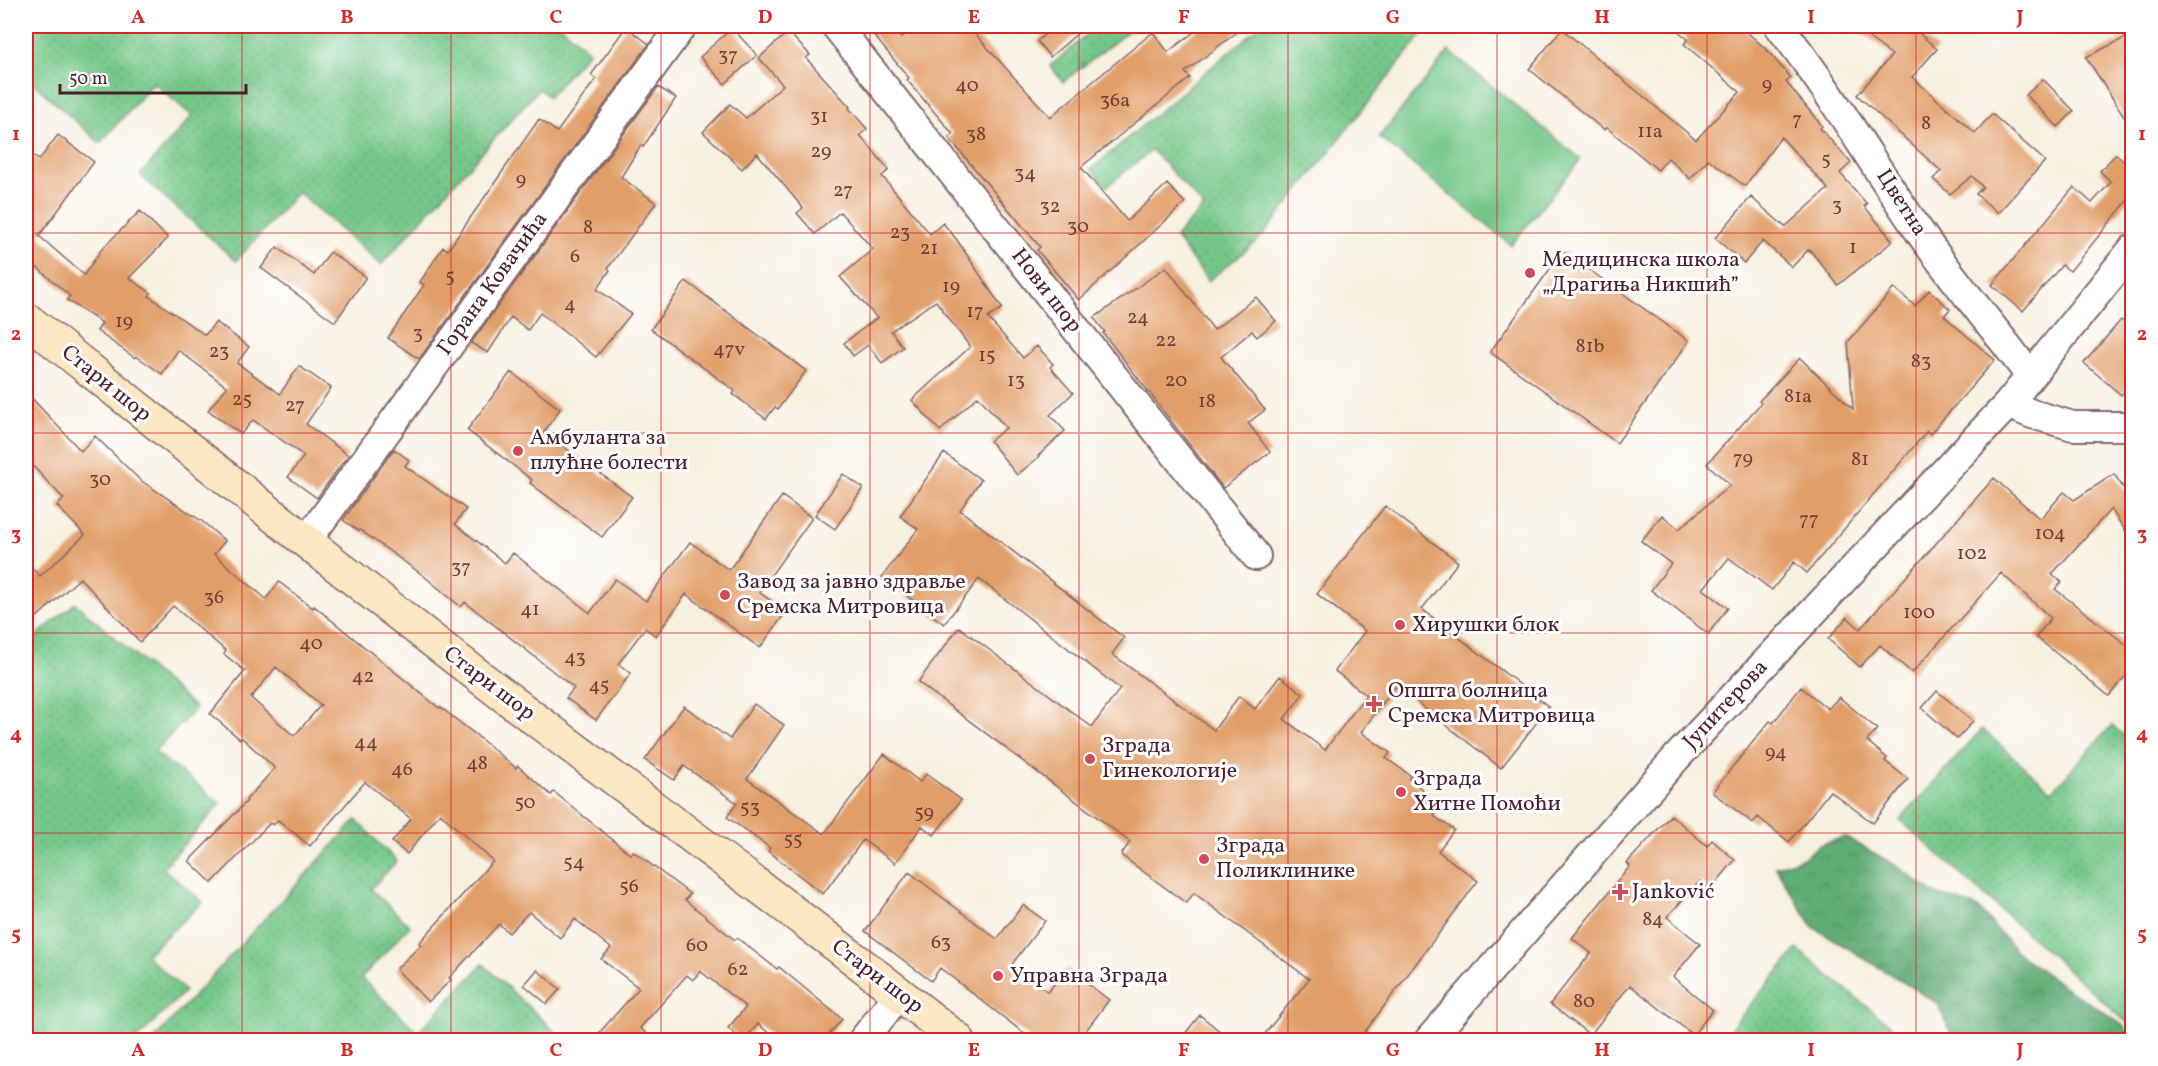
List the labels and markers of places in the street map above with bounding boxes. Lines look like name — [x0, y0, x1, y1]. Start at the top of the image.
place label: Медицинска школа „Драгиња Никшић” — [1542, 245, 1740, 301]
marker: Медицинска школа „Драгиња Никшић” — [1523, 266, 1537, 280]
place label: Амбуланта за плућне болести — [530, 423, 688, 479]
marker: Амбуланта за плућне болести — [511, 444, 525, 458]
place label: Завод за јавно здравље Сремска Митровица — [737, 567, 966, 623]
marker: Завод за јавно здравље Сремска Митровица — [718, 588, 732, 602]
place label: Хирушки блок — [1412, 610, 1560, 641]
marker: Хирушки блок — [1393, 618, 1407, 632]
place label: Општа болница Сремска Митровица — [1388, 676, 1596, 732]
marker: Општа болница Сремска Митровица — [1365, 695, 1383, 713]
place label: Зграда Гинекологије — [1102, 731, 1237, 787]
marker: Зграда Гинекологије — [1083, 752, 1097, 766]
place label: Зграда Хитне Помоћи — [1413, 764, 1561, 820]
marker: Зграда Хитне Помоћи — [1394, 785, 1408, 799]
place label: Зграда Поликлинике — [1216, 831, 1355, 887]
marker: Зграда Поликлинике — [1197, 852, 1211, 866]
place label: Janković — [1632, 877, 1715, 908]
marker: Janković — [1613, 885, 1627, 899]
place label: Управна Зграда — [1010, 961, 1168, 992]
marker: Управна Зграда — [991, 969, 1005, 983]

